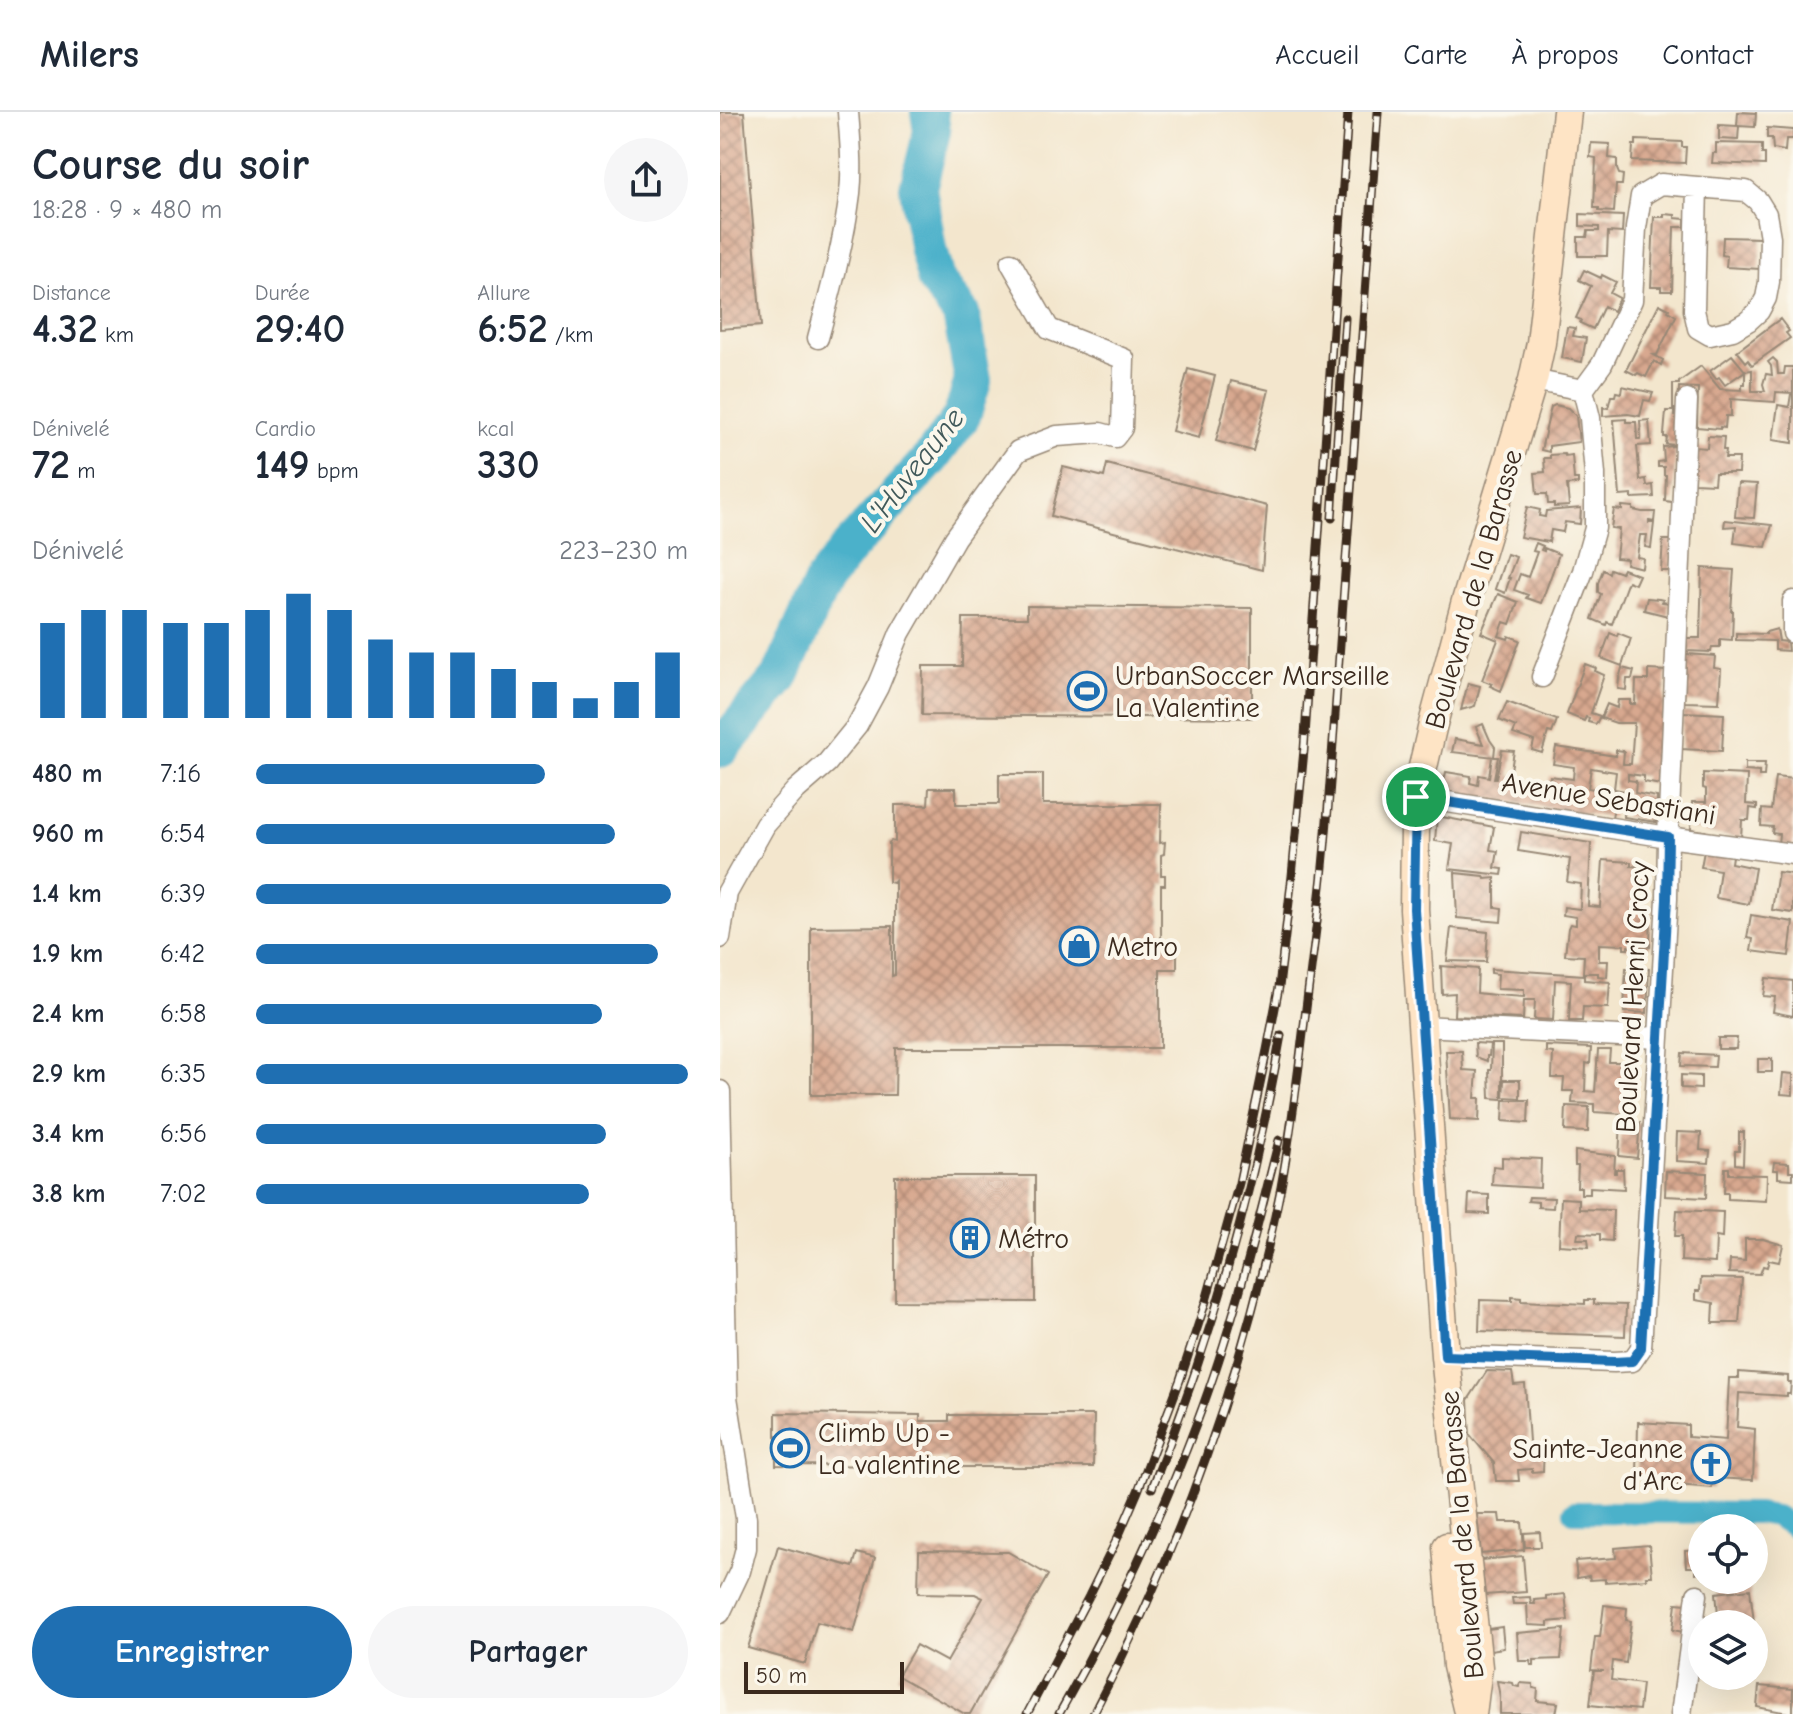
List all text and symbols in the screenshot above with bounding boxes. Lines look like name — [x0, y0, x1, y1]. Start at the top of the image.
text: Milers — [40, 33, 139, 77]
text: Accueil — [1275, 39, 1359, 71]
text: Carte — [1403, 39, 1467, 71]
text: À propos — [1511, 39, 1618, 71]
text: Contact — [1662, 39, 1753, 71]
button: share — [604, 138, 688, 222]
text: Course du soir — [32, 139, 309, 190]
text: 18:28 · 9 × 480 m — [32, 195, 222, 225]
text: Distance — [32, 280, 111, 306]
text: Durée — [255, 280, 310, 306]
text: Allure — [477, 280, 530, 306]
text: 4.32 — [32, 306, 98, 352]
text: 29:40 — [255, 306, 345, 352]
text: 6:52 — [477, 306, 548, 352]
text: km — [98, 322, 134, 348]
text: /km — [548, 322, 594, 348]
water label: L'Huveaune — [853, 401, 972, 539]
text: Dénivelé — [32, 416, 110, 442]
text: Cardio — [255, 416, 316, 442]
text: kcal — [477, 416, 514, 442]
text: 72 — [32, 442, 70, 488]
text: 149 — [255, 442, 310, 488]
text: 330 — [477, 442, 540, 488]
street label: Boulevard de la Barasse — [1419, 446, 1529, 733]
text: m — [70, 458, 95, 484]
text: bpm — [310, 458, 359, 484]
text: Dénivelé — [32, 536, 124, 566]
text: 223–230 m — [559, 536, 688, 566]
place label: UrbanSoccer Marseille La Valentine — [1115, 660, 1389, 724]
sports icon: UrbanSoccer Marseille La Valentine — [1066, 670, 1108, 712]
text: 480 m — [32, 759, 102, 789]
text: 7:16 — [160, 759, 201, 789]
pin — [1382, 763, 1450, 831]
street label: Avenue Sebastiani — [1500, 766, 1718, 832]
icon: arrive — [1394, 775, 1438, 819]
text: 960 m — [32, 819, 104, 849]
text: 6:54 — [160, 819, 205, 849]
street label: Boulevard Henri Crocy — [1610, 860, 1656, 1134]
text: 1.4 km — [32, 879, 102, 909]
text: 6:39 — [160, 879, 206, 909]
shop icon: Metro — [1058, 925, 1100, 967]
place label: Metro — [1107, 931, 1178, 963]
text: 1.9 km — [32, 939, 103, 969]
text: 6:42 — [160, 939, 205, 969]
text: 2.4 km — [32, 999, 104, 1029]
text: 6:58 — [160, 999, 206, 1029]
text: 2.9 km — [32, 1059, 106, 1089]
text: 6:35 — [160, 1059, 206, 1089]
text: 3.4 km — [32, 1119, 104, 1149]
text: 6:56 — [160, 1119, 207, 1149]
text: 3.8 km — [32, 1179, 105, 1209]
text: 7:02 — [160, 1179, 206, 1209]
building icon: Métro — [949, 1217, 991, 1259]
place label: Métro — [998, 1223, 1069, 1255]
street label: Boulevard de la Barasse — [1433, 1390, 1491, 1680]
place label: Climb Up - La valentine — [818, 1417, 960, 1481]
sports icon: Climb Up - La valentine — [769, 1427, 811, 1469]
place label: Sainte-Jeanne d'Arc — [1513, 1433, 1683, 1497]
church icon: Sainte-Jeanne d'Arc — [1690, 1443, 1732, 1485]
map controls — [1688, 1514, 1768, 1690]
button: locate — [1688, 1514, 1768, 1594]
button: Enregistrer — [32, 1606, 352, 1698]
button: Partager — [368, 1606, 688, 1698]
button: layers — [1688, 1610, 1768, 1690]
scale bar — [744, 1658, 904, 1694]
text: 50 m — [756, 1663, 807, 1689]

